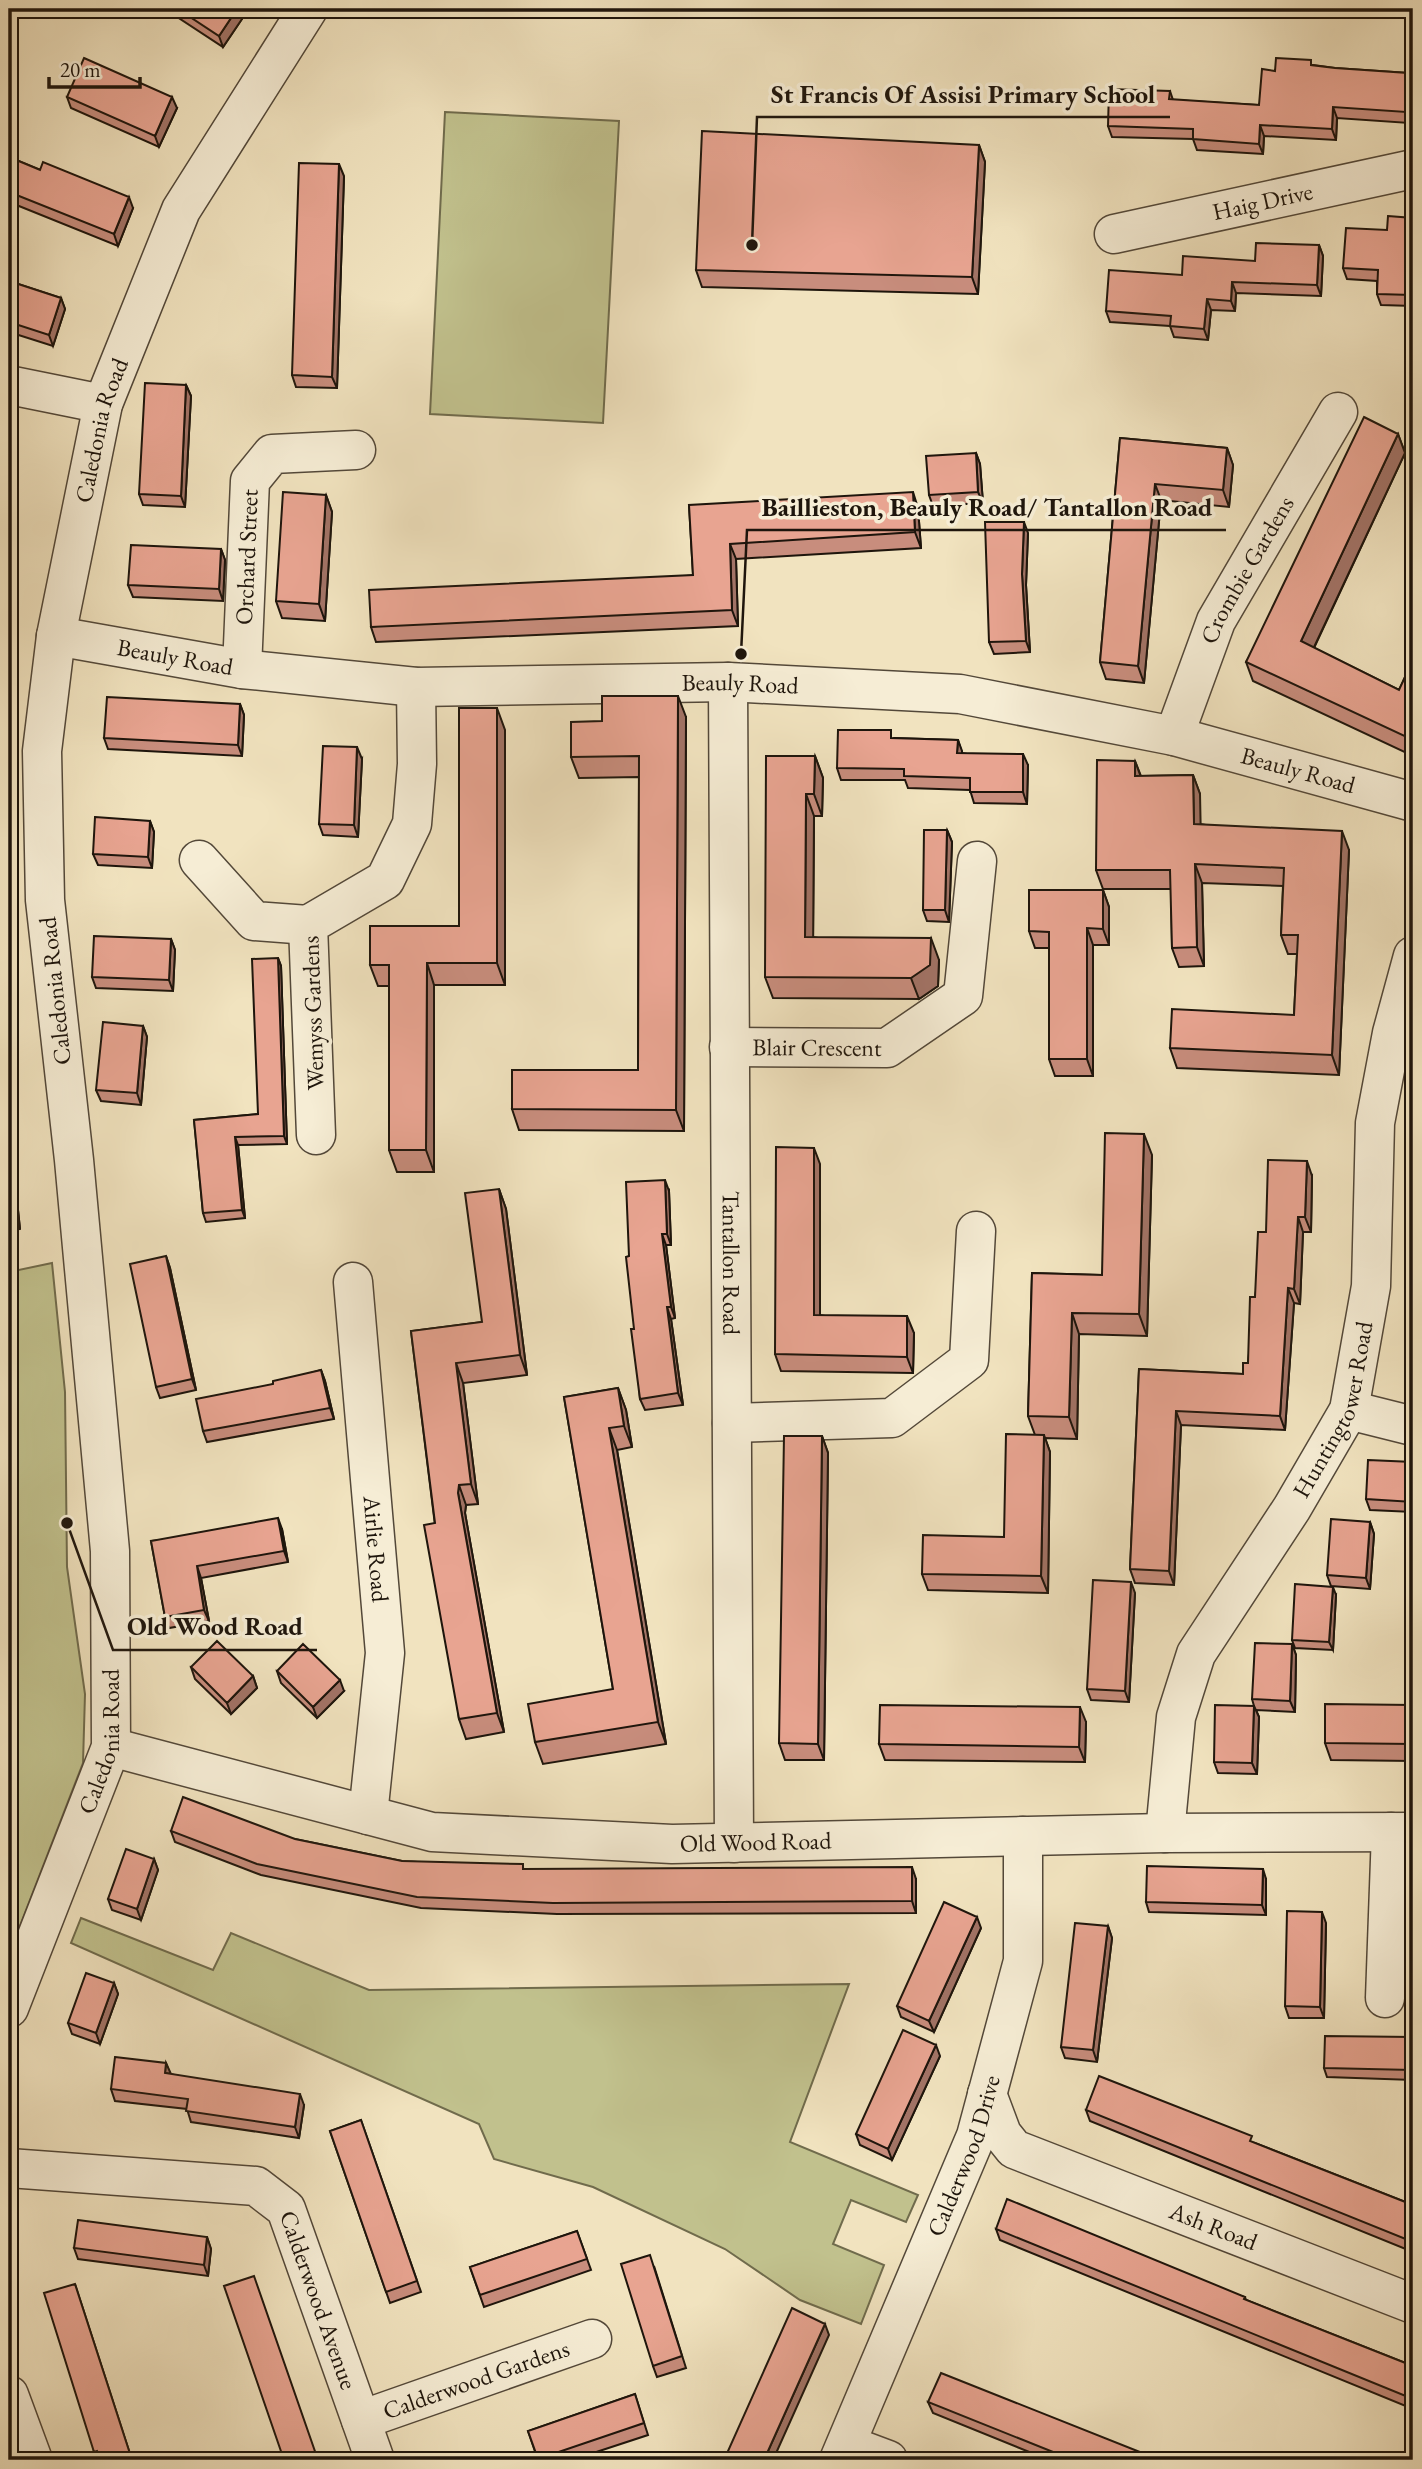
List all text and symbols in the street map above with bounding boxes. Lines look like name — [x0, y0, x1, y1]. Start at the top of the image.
scale bar — [49, 46, 140, 90]
text: 20 m — [60, 56, 101, 83]
callout: St Francis Of Assisi Primary School — [757, 70, 1170, 117]
text: St Francis Of Assisi Primary School — [771, 77, 1155, 111]
street label: Haig Drive — [1210, 175, 1315, 227]
street label: Caledonia Road — [67, 352, 135, 505]
callout: Baillieston, Beauly Road/ Tantallon Road — [747, 483, 1226, 530]
street label: Orchard Street — [228, 488, 265, 626]
text: Baillieston, Beauly Road/ Tantallon Road — [762, 490, 1213, 524]
street label: Crombie Gardens — [1193, 490, 1301, 648]
street label: Beauly Road — [115, 631, 236, 682]
street label: Beauly Road — [681, 666, 800, 701]
street label: Beauly Road — [1238, 739, 1360, 801]
street label: Caledonia Road — [31, 915, 78, 1067]
street label: Wemyss Gardens — [294, 935, 331, 1091]
street label: Blair Crescent — [752, 1031, 882, 1063]
street label: Tantallon Road — [716, 1191, 747, 1336]
street label: Huntingtower Road — [1285, 1318, 1380, 1503]
street label: Airlie Road — [356, 1494, 397, 1604]
callout: Old Wood Road — [113, 1603, 317, 1650]
text: Old Wood Road — [127, 1609, 304, 1643]
street label: Caledonia Road — [70, 1668, 126, 1818]
street label: Old Wood Road — [679, 1824, 833, 1859]
street label: Calderwood Drive — [919, 2072, 1007, 2241]
street label: Ash Road — [1164, 2195, 1263, 2257]
street label: Calderwood Avenue — [273, 2206, 365, 2393]
street label: Calderwood Gardens — [379, 2332, 573, 2426]

